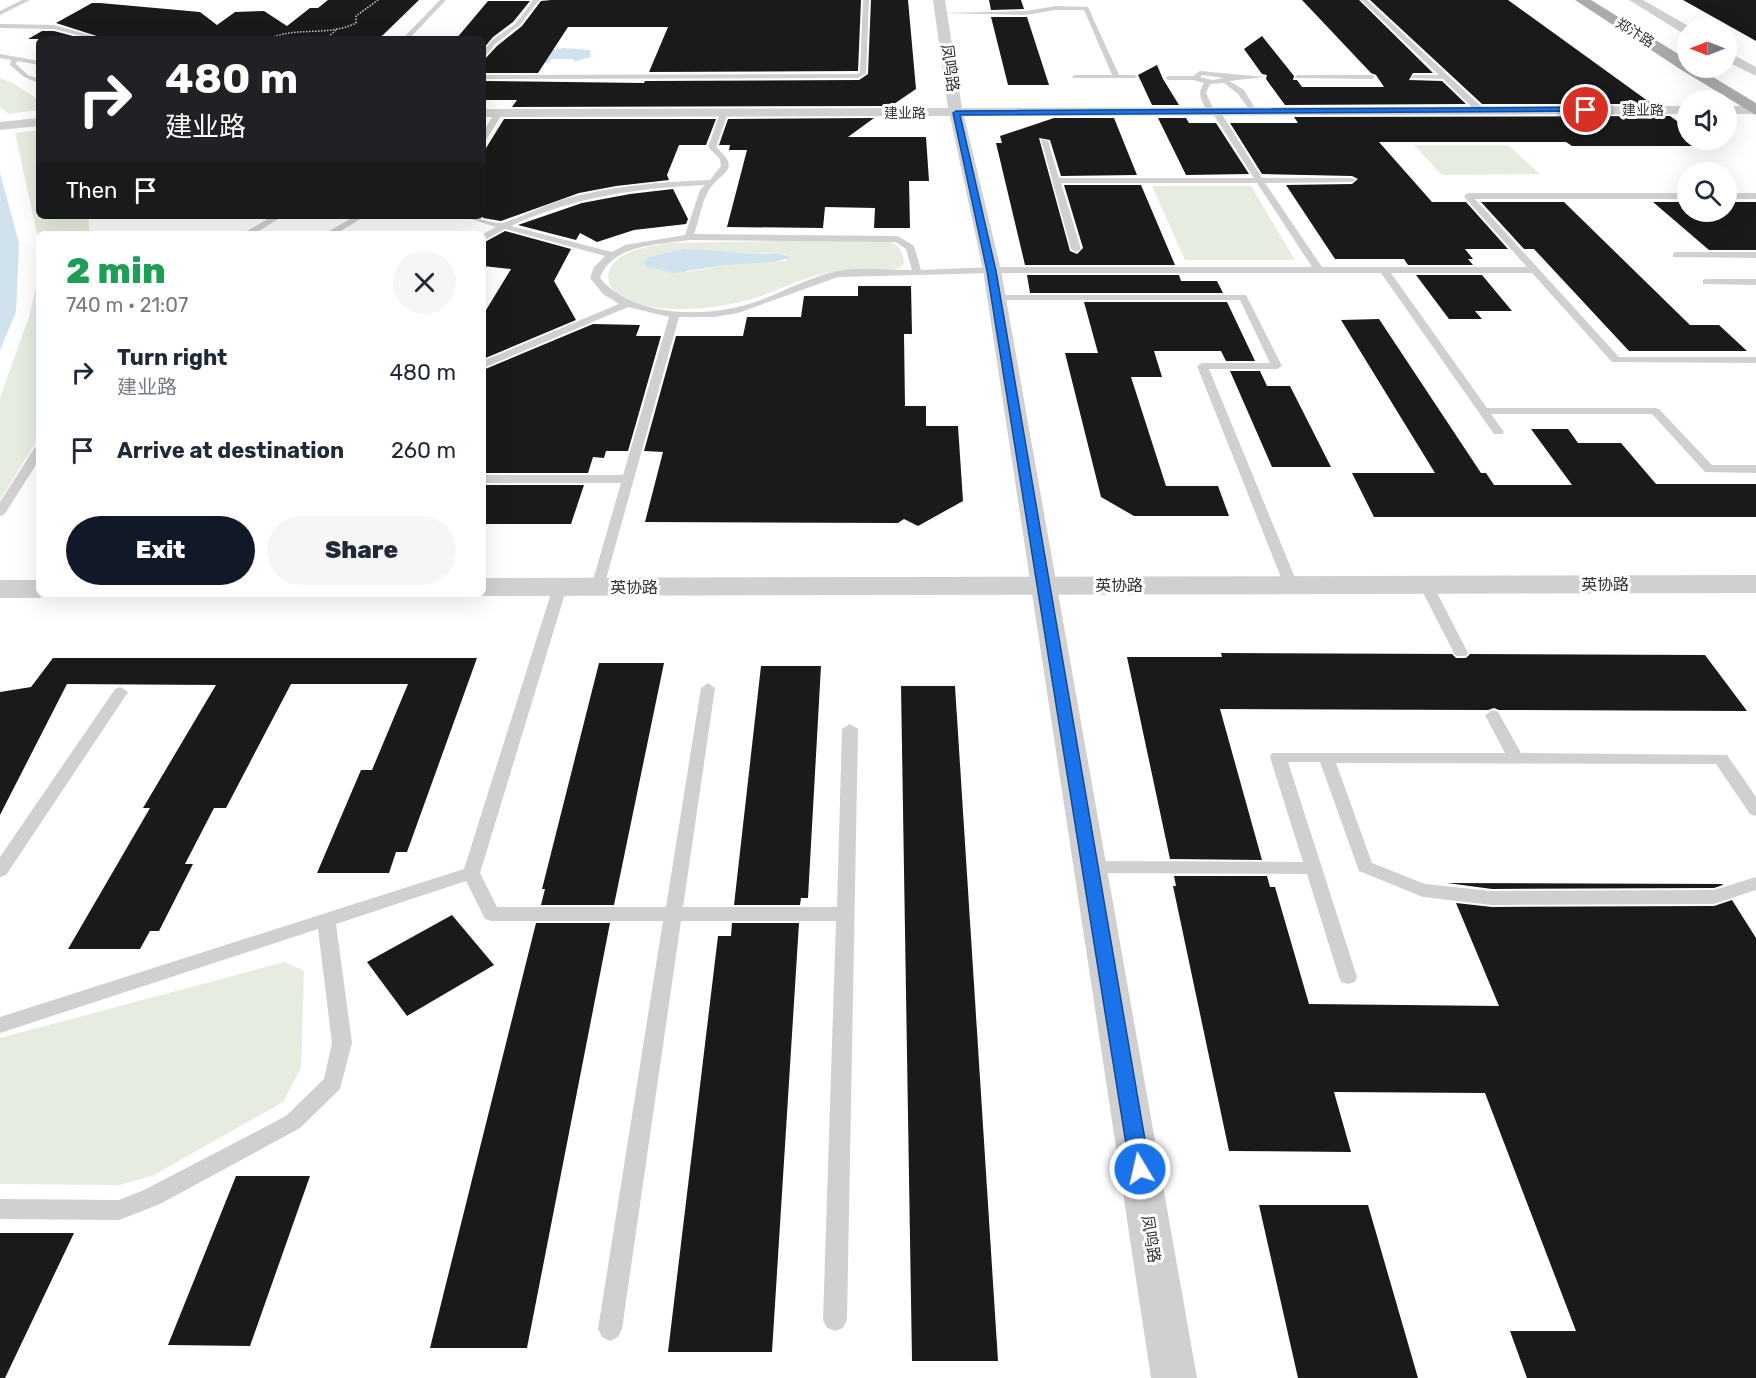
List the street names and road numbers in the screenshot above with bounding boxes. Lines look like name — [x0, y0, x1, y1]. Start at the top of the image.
street label: 郑汴路 — [1613, 15, 1657, 51]
street label: 凤鸣路 — [937, 43, 963, 93]
street label: 建业路 — [1622, 102, 1664, 119]
street label: 建业路 — [884, 105, 926, 122]
street label: 英协路 — [1581, 575, 1629, 594]
street label: 英协路 — [1095, 576, 1143, 595]
street label: 英协路 — [610, 578, 658, 597]
street label: 凤鸣路 — [1138, 1214, 1164, 1264]

